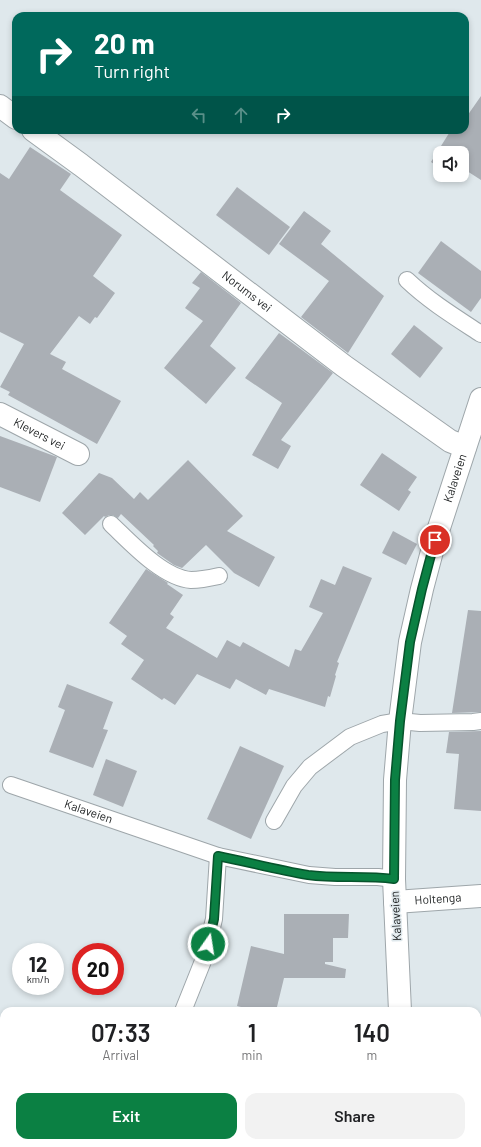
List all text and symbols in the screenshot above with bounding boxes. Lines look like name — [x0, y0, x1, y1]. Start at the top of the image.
text: 20 m — [94, 26, 155, 60]
icon: right — [28, 28, 80, 80]
text: Turn right — [94, 60, 170, 82]
icon: left — [188, 104, 210, 126]
icon: ahead — [230, 104, 252, 126]
icon: right — [272, 104, 294, 126]
map controls — [433, 146, 469, 182]
button: sound — [433, 146, 469, 182]
street label: Norums vei — [220, 268, 275, 314]
street label: Klevers vei — [12, 414, 68, 452]
street label: Kalaveien — [440, 452, 469, 504]
pin — [418, 523, 452, 557]
icon: arrive — [424, 529, 446, 551]
street label: Kalaveien — [63, 796, 115, 825]
street label: Holtenga — [414, 889, 462, 907]
street label: Kalaveien — [387, 891, 403, 941]
position arrow — [187, 923, 229, 965]
speed limit sign: 20 — [72, 943, 124, 995]
text: 12 — [29, 952, 47, 976]
text: km/h — [27, 973, 49, 985]
text: 07:33 — [91, 1018, 150, 1047]
text: 1 — [248, 1018, 256, 1047]
text: 140 — [354, 1018, 390, 1047]
text: Arrival — [103, 1047, 139, 1063]
text: min — [242, 1047, 263, 1063]
text: m — [366, 1047, 377, 1063]
button: Exit — [16, 1093, 237, 1139]
button: Share — [245, 1093, 465, 1139]

